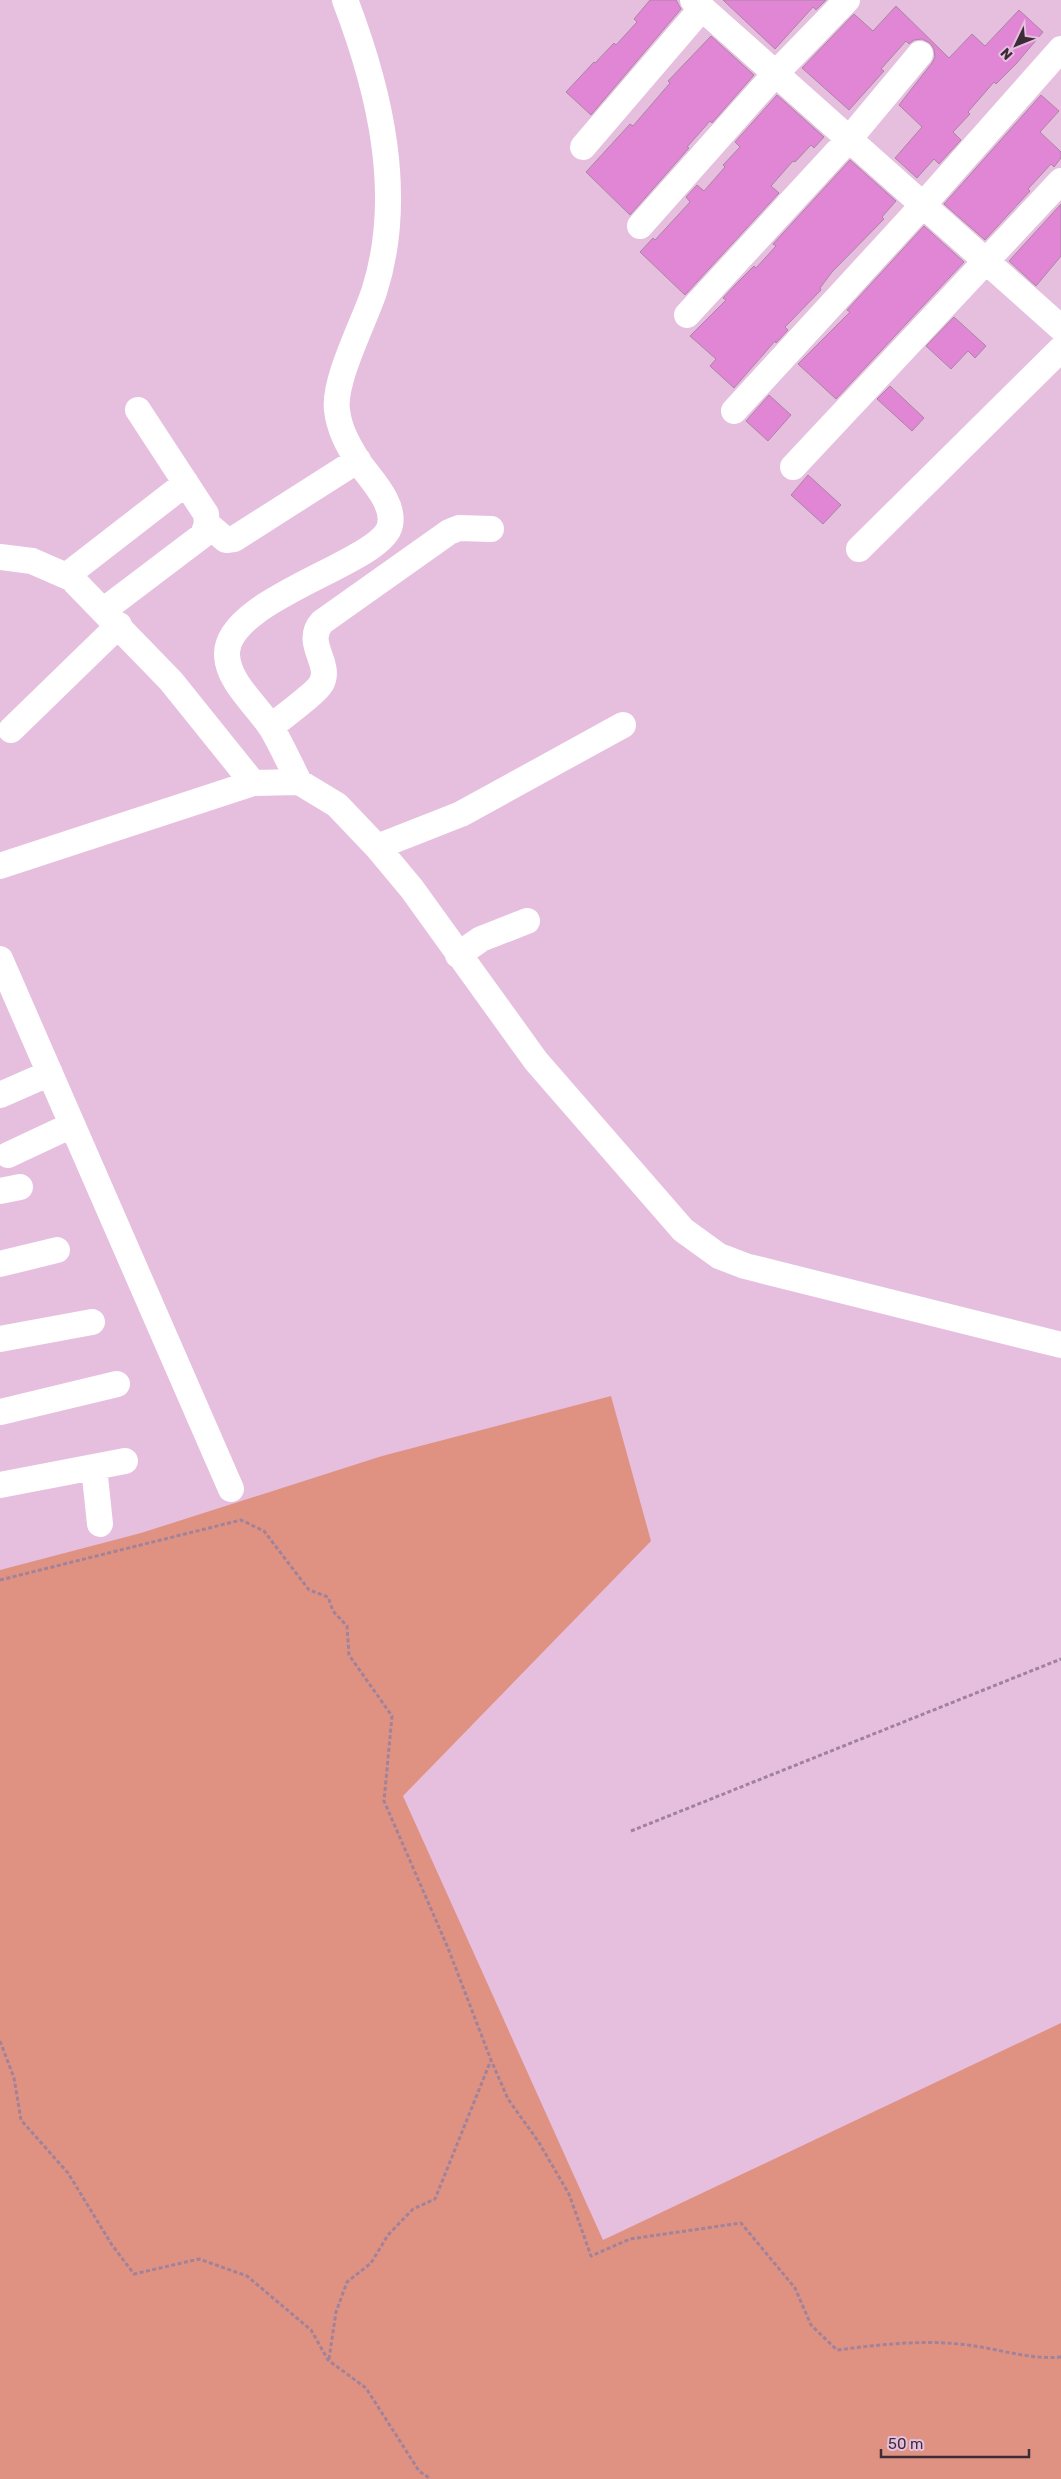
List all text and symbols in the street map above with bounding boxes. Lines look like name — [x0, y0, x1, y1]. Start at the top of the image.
north arrow — [991, 20, 1041, 70]
text: N — [997, 44, 1017, 63]
scale bar — [881, 2426, 1028, 2458]
text: 50 m — [888, 2435, 923, 2453]

